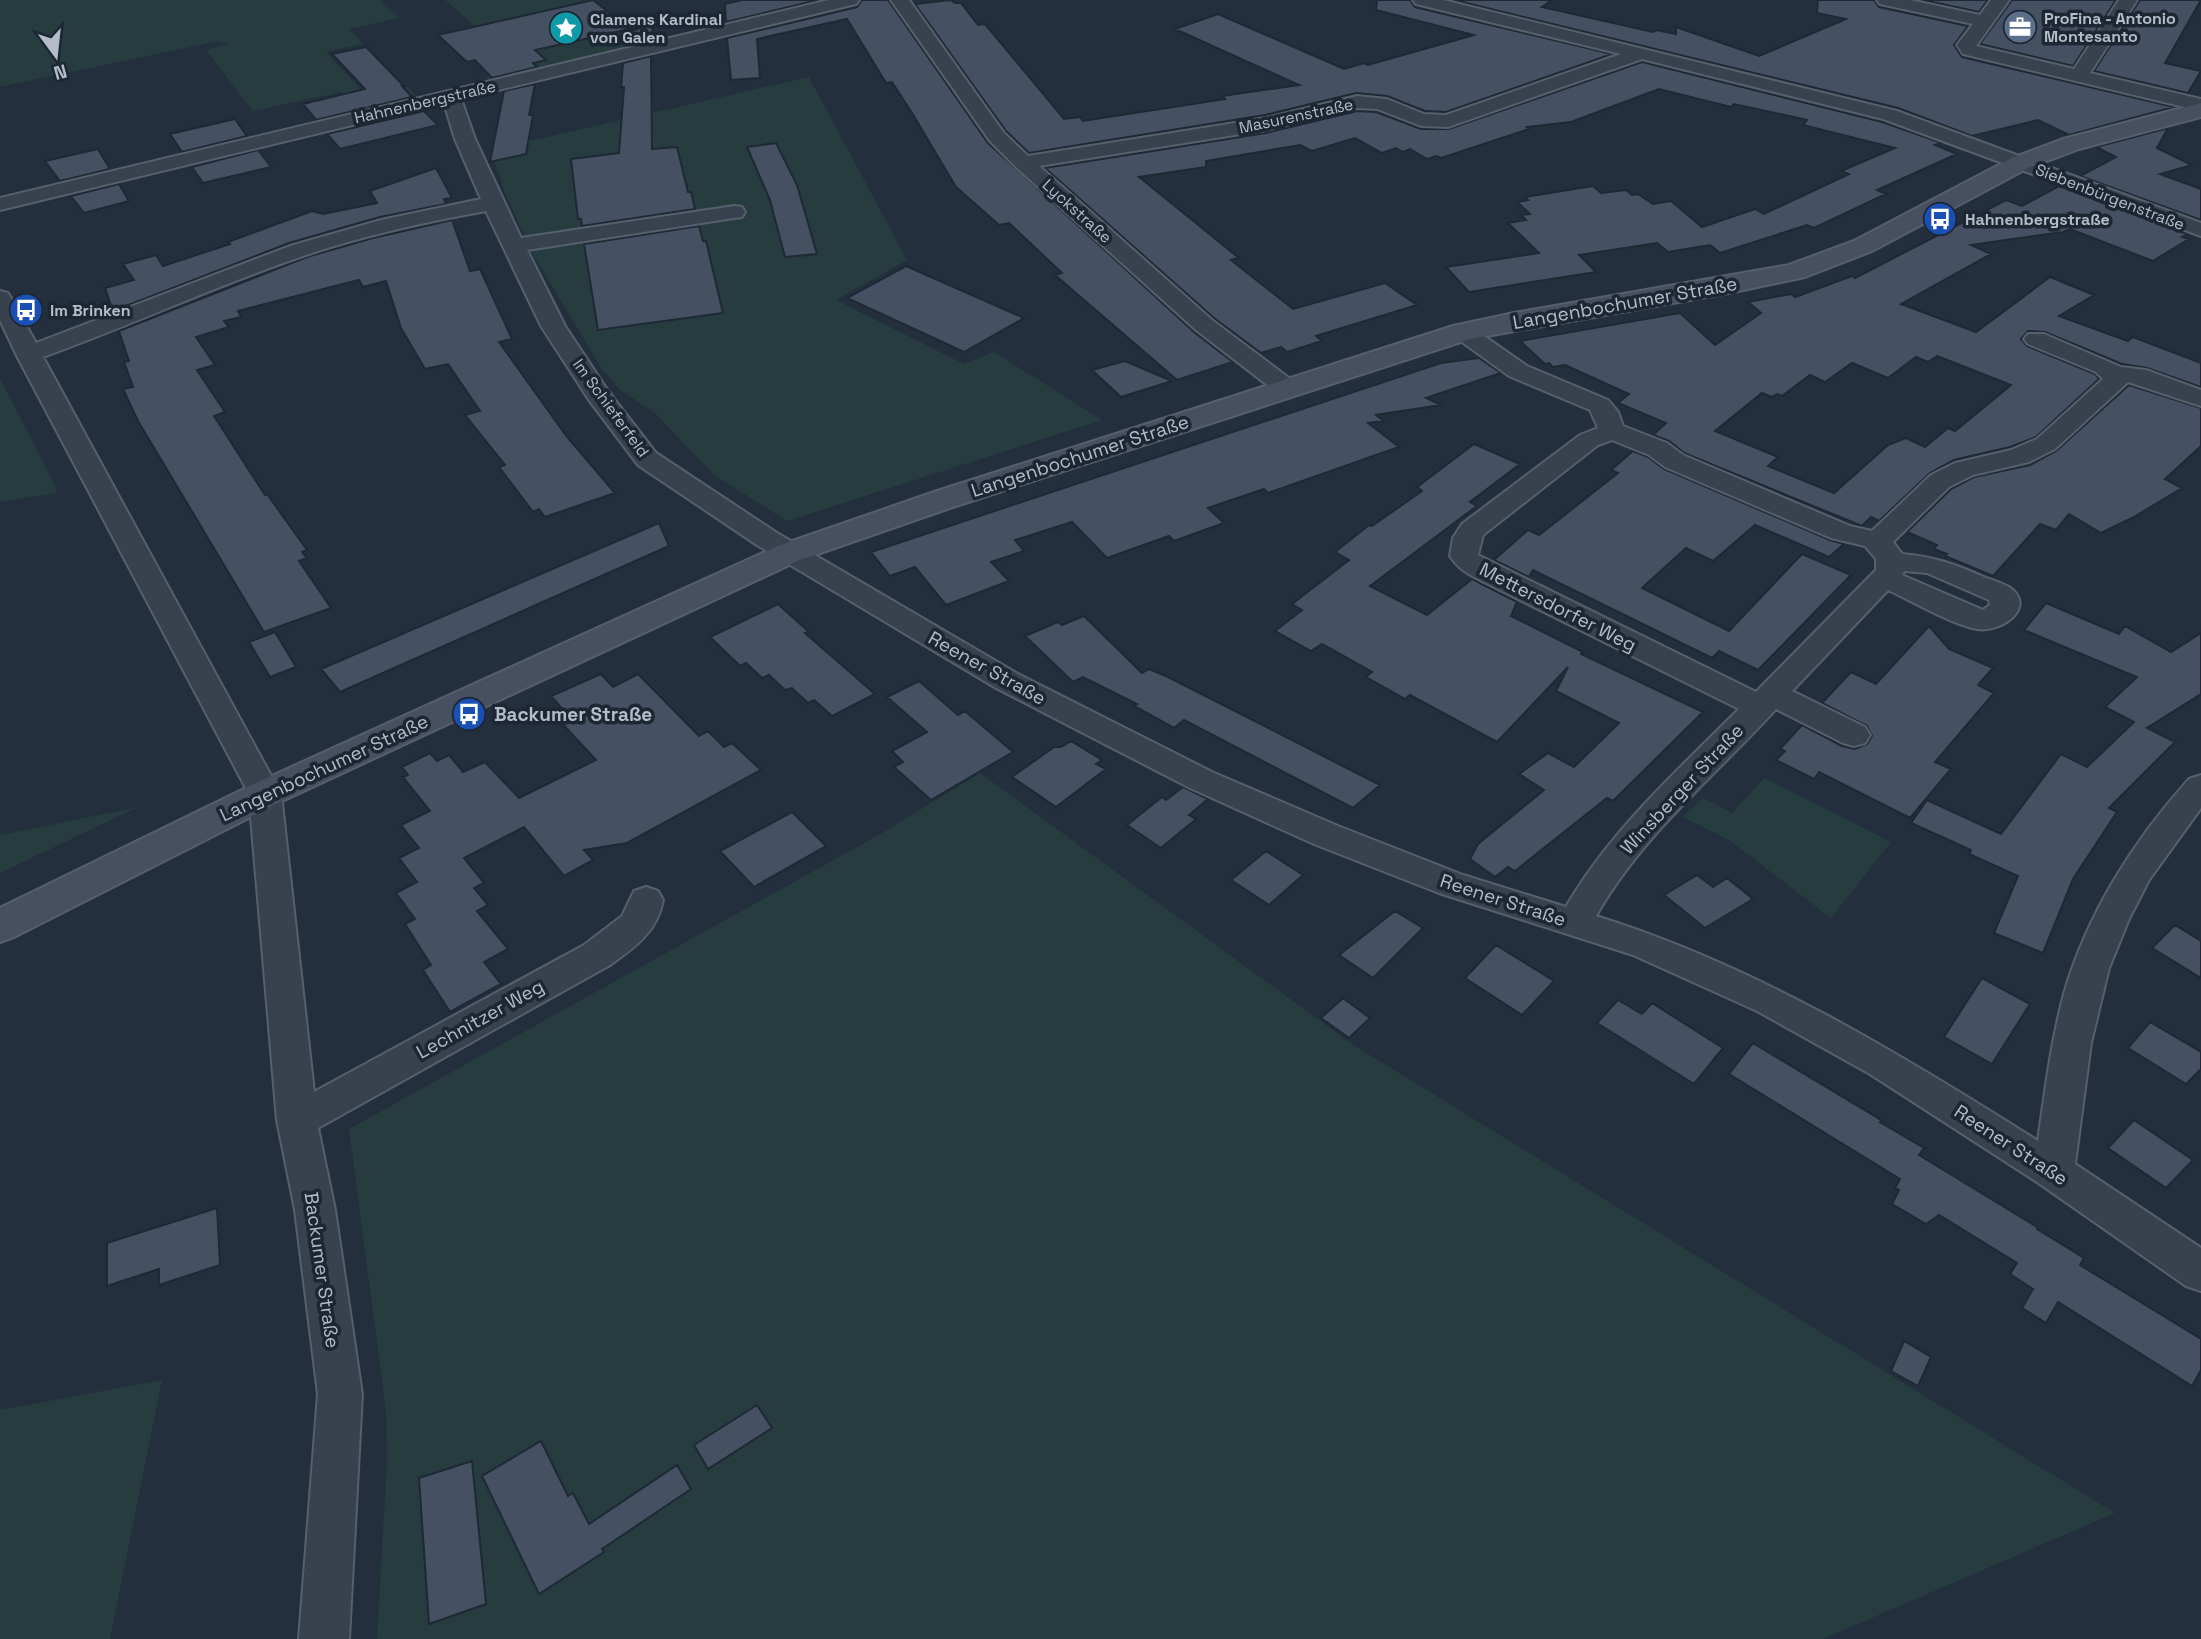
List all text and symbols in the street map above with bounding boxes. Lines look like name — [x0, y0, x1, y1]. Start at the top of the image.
office icon: ProFina - Antonio Montesanto — [2001, 8, 2039, 46]
place label: ProFina - Antonio Montesanto — [2044, 8, 2176, 47]
place icon: Clamens Kardinal von Galen — [547, 9, 585, 47]
place label: Clamens Kardinal von Galen — [590, 9, 722, 48]
north arrow — [21, 21, 91, 91]
text: N — [51, 58, 70, 86]
street label: Hahnenbergstraße — [352, 76, 498, 128]
street label: Masurenstraße — [1237, 94, 1355, 138]
street label: Siebenbürgenstraße — [2032, 159, 2188, 235]
street label: Lyckstraße — [1038, 174, 1116, 248]
bus stop icon: Hahnenbergstraße — [1921, 200, 1959, 238]
place label: Hahnenbergstraße — [1965, 209, 2110, 230]
street label: Langenbochumer Straße — [1511, 271, 1739, 335]
bus stop icon: Im Brinken — [7, 291, 45, 329]
place label: Im Brinken — [50, 300, 131, 321]
street label: Im Schieferfeld — [568, 355, 654, 461]
street label: Langenbochumer Straße — [968, 409, 1192, 503]
street label: Mettersdorfer Weg — [1475, 557, 1641, 657]
street label: Reener Straße — [924, 625, 1050, 711]
bus stop icon: Backumer Straße — [450, 695, 488, 733]
place label: Backumer Straße — [494, 702, 652, 727]
street label: Langenbochumer Straße — [216, 709, 432, 827]
street label: Winsberger Straße — [1615, 718, 1749, 860]
street label: Reener Straße — [1437, 868, 1569, 932]
street label: Lechnitzer Weg — [412, 974, 548, 1064]
street label: Reener Straße — [1949, 1099, 2073, 1191]
street label: Backumer Straße — [299, 1190, 345, 1350]

